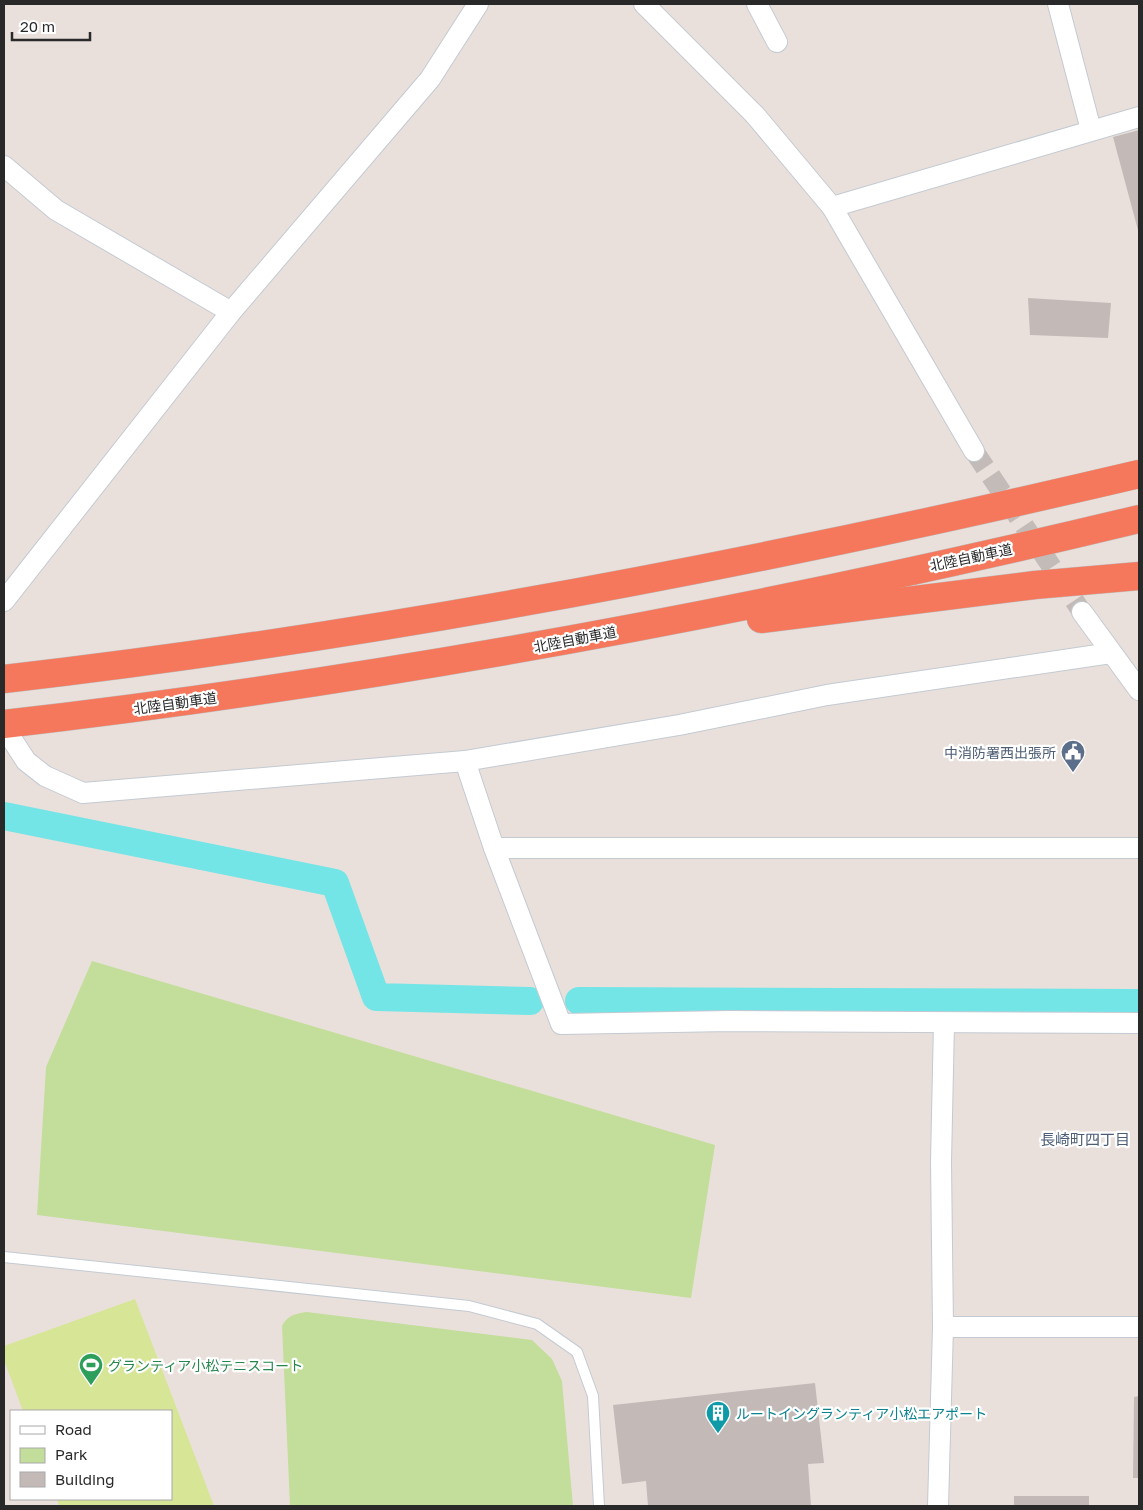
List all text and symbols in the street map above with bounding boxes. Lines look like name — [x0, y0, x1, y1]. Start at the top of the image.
scale bar — [12, 10, 90, 42]
text: 20 m — [20, 17, 55, 35]
street label: 北陸自動車道 — [928, 540, 1014, 574]
street label: 北陸自動車道 — [532, 623, 618, 655]
street label: 北陸自動車道 — [132, 689, 218, 717]
public building icon: 中消防署西出張所 — [1060, 739, 1086, 773]
place label: 中消防署西出張所 — [944, 744, 1056, 761]
district label: 長崎町四丁目 — [1040, 1130, 1130, 1148]
sports icon: グランティア小松テニスコート — [78, 1352, 104, 1386]
place label: グランティア小松テニスコート — [108, 1357, 303, 1374]
building icon: ルートイングランティア小松エアポート — [705, 1400, 731, 1434]
place label: ルートイングランティア小松エアポート — [736, 1405, 987, 1422]
legend — [10, 1410, 172, 1500]
text: Road — [55, 1420, 92, 1438]
text: Park — [55, 1445, 88, 1463]
text: Building — [55, 1470, 115, 1488]

